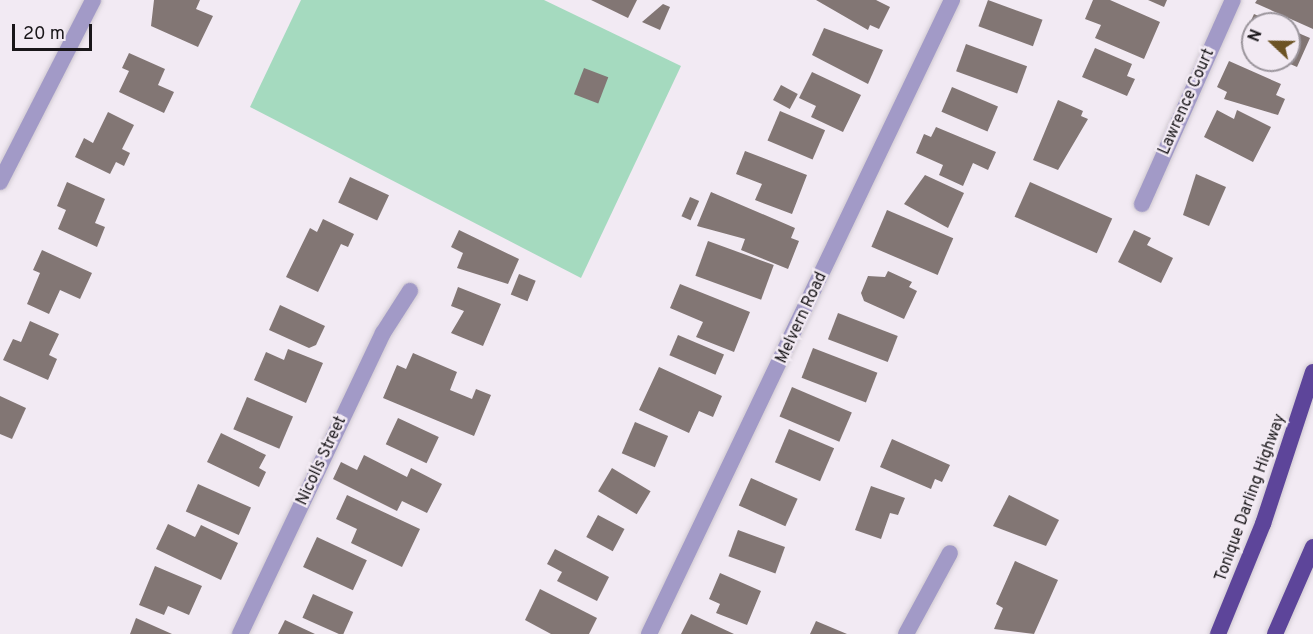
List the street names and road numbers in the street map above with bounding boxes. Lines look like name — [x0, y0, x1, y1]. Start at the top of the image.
street label: Lawrence Court — [1155, 46, 1219, 158]
street label: Melvern Road — [772, 269, 832, 367]
street label: Tonique Darling Highway — [1212, 412, 1290, 584]
street label: Nicolls Street — [293, 413, 351, 509]

